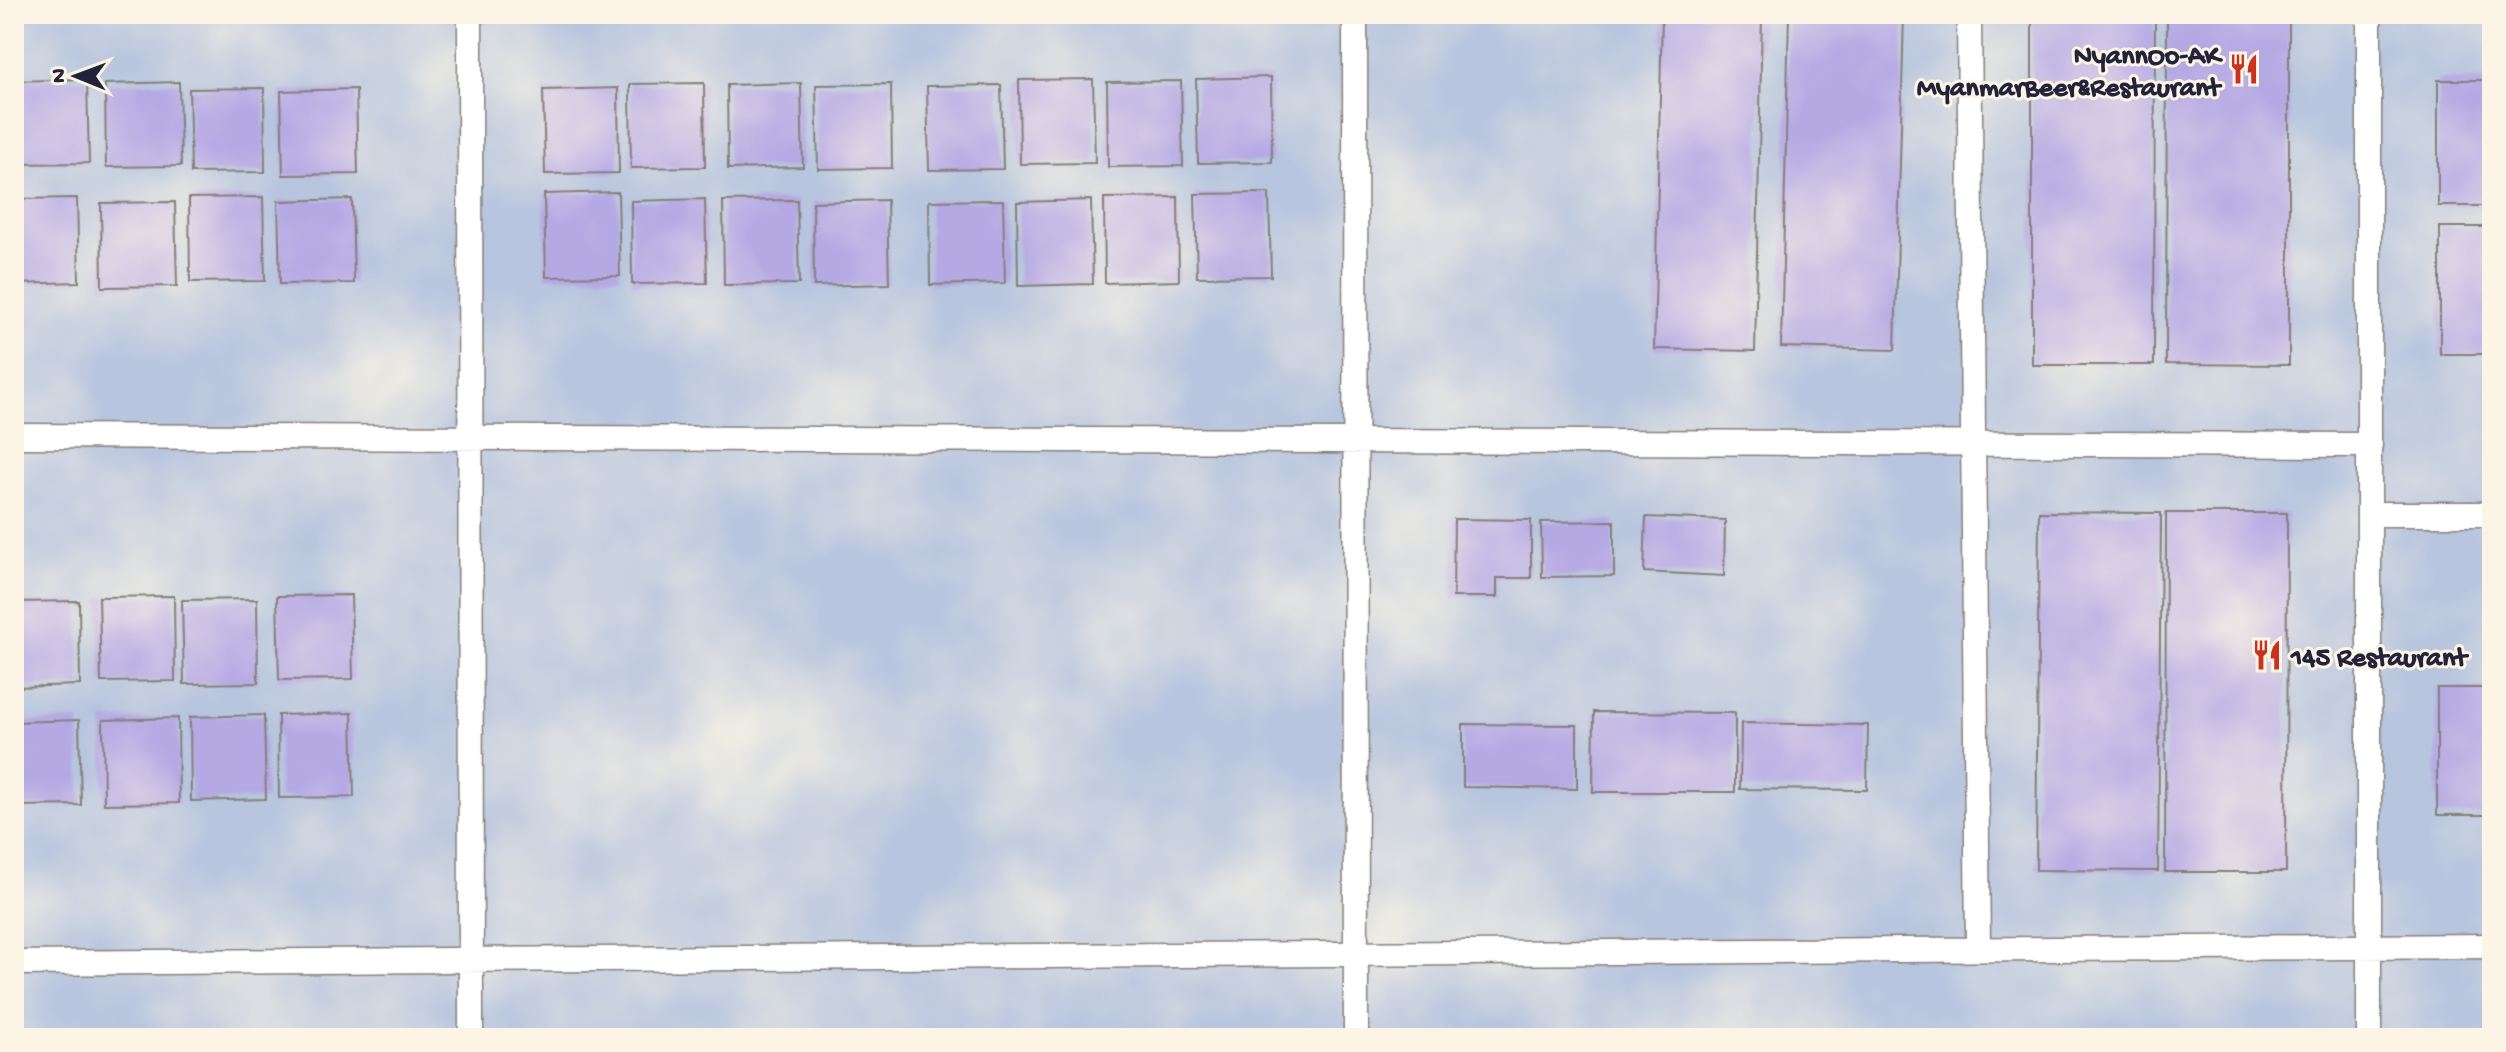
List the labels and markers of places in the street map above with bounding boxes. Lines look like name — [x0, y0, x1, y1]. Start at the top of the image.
place label: NyannOo-AK MyanmarBeer&Restaurant — [1917, 41, 2224, 106]
restaurant icon: NyannOo-AK MyanmarBeer&Restaurant — [2227, 52, 2261, 86]
restaurant icon: 145 Restaurant — [2250, 638, 2284, 672]
place label: 145 Restaurant — [2290, 643, 2469, 676]

